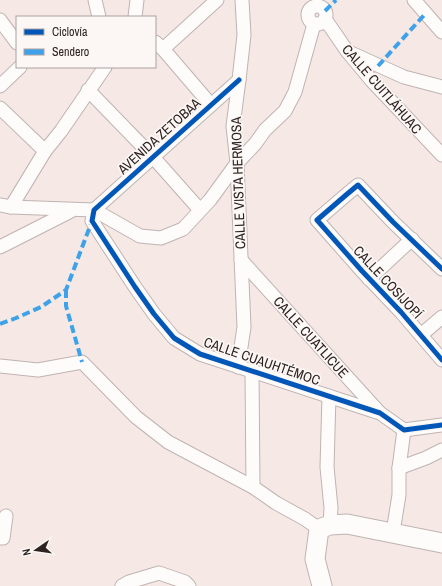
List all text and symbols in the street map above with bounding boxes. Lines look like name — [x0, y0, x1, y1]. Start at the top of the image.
legend — [16, 16, 156, 68]
text: Ciclovía — [52, 24, 88, 40]
street label: CALLE CUITLÁHUAC — [338, 40, 426, 138]
text: Sendero — [52, 44, 89, 60]
street label: AVENIDA ZETOBAA — [113, 94, 204, 179]
street label: CALLE VISTA HERMOSA — [227, 116, 249, 250]
street label: CALLE COSIJOPÍ — [350, 242, 427, 323]
street label: CALLE CUATLICUE — [270, 292, 352, 382]
street label: CALLE CUAUHTÉMOC — [201, 333, 323, 389]
north arrow — [16, 530, 56, 570]
text: N — [19, 548, 34, 557]

